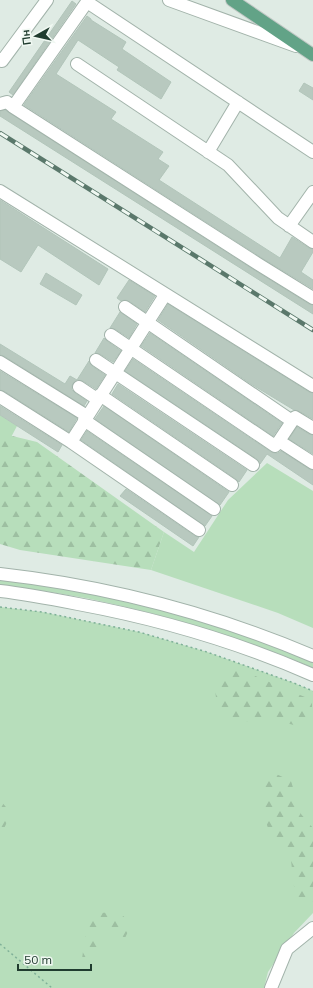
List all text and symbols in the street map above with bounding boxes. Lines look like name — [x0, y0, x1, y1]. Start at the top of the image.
north arrow — [16, 16, 56, 56]
text: Пн — [18, 29, 34, 46]
scale bar — [18, 946, 91, 972]
text: 50 m — [24, 952, 52, 967]

